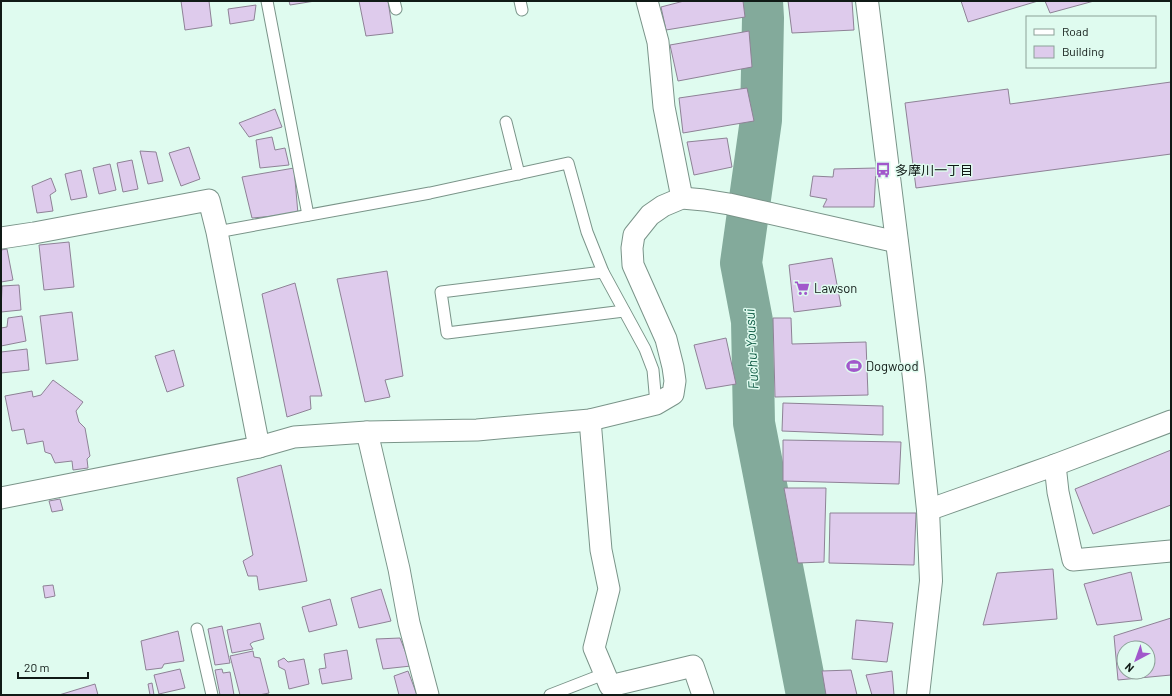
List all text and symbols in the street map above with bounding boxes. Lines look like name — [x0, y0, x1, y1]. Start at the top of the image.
legend — [1026, 16, 1156, 68]
text: Road — [1062, 24, 1089, 38]
text: Building — [1062, 44, 1104, 58]
bus stop icon: 多摩川一丁目 — [874, 161, 892, 179]
place label: 多摩川一丁目 — [895, 162, 973, 178]
supermarket icon: Lawson — [793, 279, 811, 297]
place label: Lawson — [814, 280, 857, 296]
water label: Fuchu-Yousui — [740, 308, 762, 390]
sports icon: Dogwood — [845, 357, 863, 375]
place label: Dogwood — [866, 358, 919, 374]
north arrow — [1116, 640, 1156, 680]
scale bar — [18, 654, 88, 680]
text: 20 m — [24, 660, 50, 674]
text: N — [1122, 661, 1136, 675]

